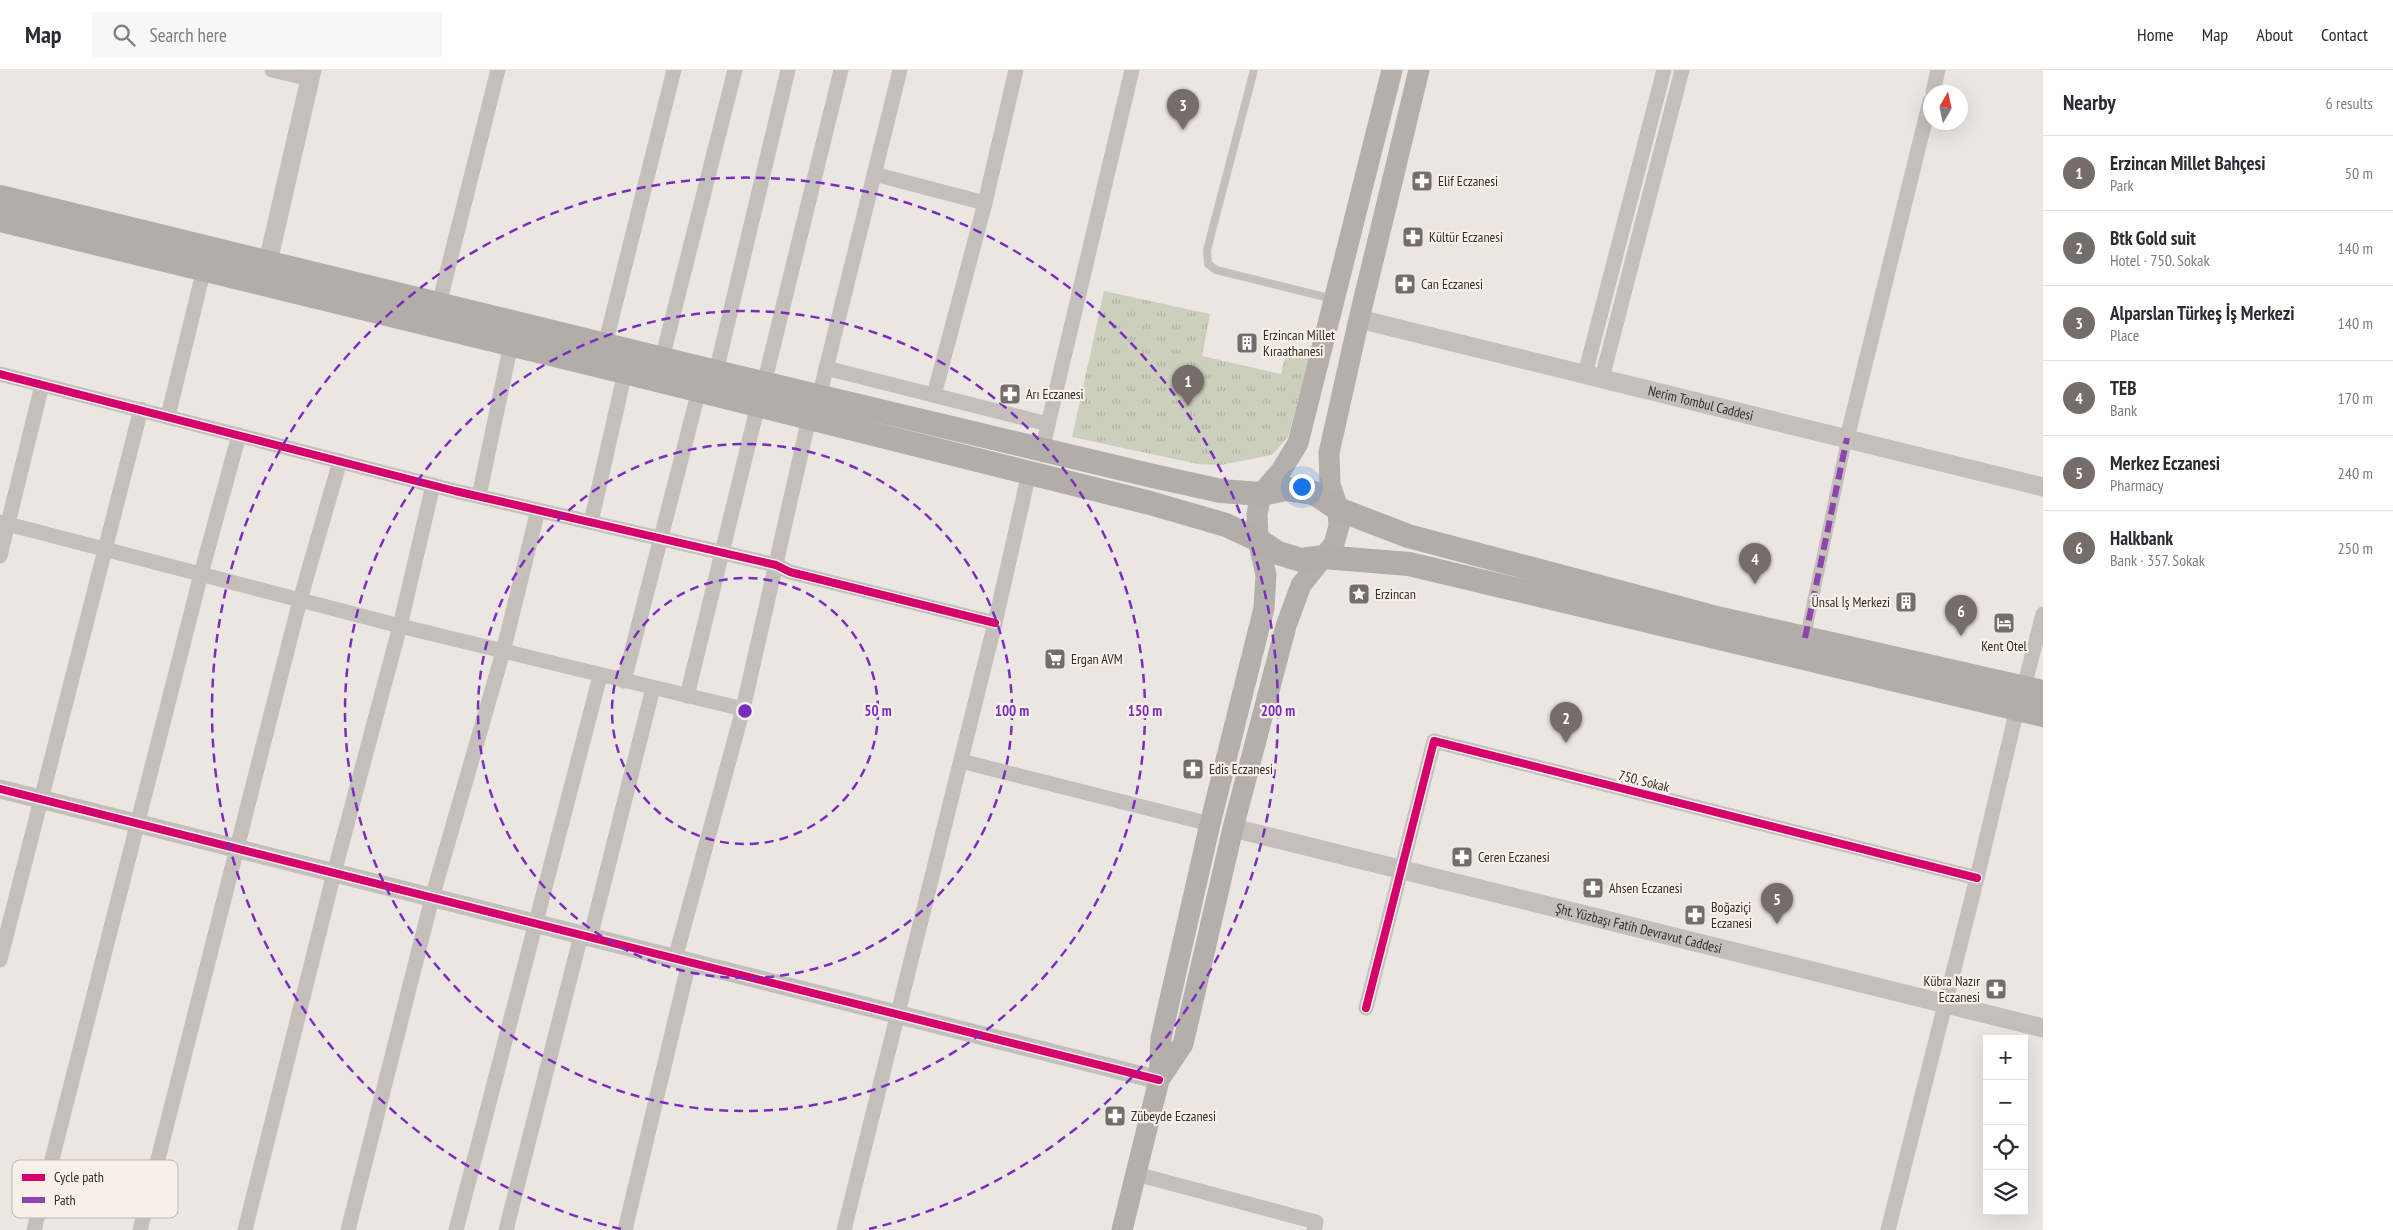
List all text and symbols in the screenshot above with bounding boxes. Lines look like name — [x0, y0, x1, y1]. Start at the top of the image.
search box — [92, 12, 442, 57]
text: Map — [25, 19, 62, 50]
icon: search — [110, 21, 138, 49]
text: Search here — [150, 23, 227, 47]
text: Home — [2137, 23, 2174, 46]
text: Map — [2202, 23, 2228, 46]
text: About — [2256, 23, 2293, 46]
text: Contact — [2321, 23, 2368, 46]
north arrow — [1923, 85, 1968, 130]
pin: 3 — [1167, 89, 1199, 130]
text: Nearby — [2063, 89, 2116, 116]
text: 6 results — [2326, 93, 2373, 113]
text: Erzincan Millet Bahçesi — [2110, 151, 2266, 175]
text: 1 — [2075, 163, 2083, 183]
text: 50 m — [2345, 163, 2373, 183]
pharmacy icon: Elif Eczanesi — [1410, 169, 1434, 193]
place label: Elif Eczanesi — [1438, 172, 1498, 190]
text: Park — [2110, 175, 2134, 195]
pharmacy icon: Kültür Eczanesi — [1401, 225, 1425, 249]
text: Btk Gold suit — [2110, 226, 2196, 250]
place label: Kültür Eczanesi — [1429, 228, 1503, 246]
text: 2 — [2075, 238, 2083, 258]
text: 140 m — [2338, 238, 2373, 258]
text: Hotel · 750. Sokak — [2110, 250, 2210, 270]
pharmacy icon: Can Eczanesi — [1393, 272, 1417, 296]
place label: Can Eczanesi — [1421, 275, 1483, 293]
text: Alparslan Türkeş İş Merkezi — [2110, 301, 2294, 325]
text: 3 — [2075, 313, 2083, 333]
text: 140 m — [2338, 313, 2373, 333]
text: Place — [2110, 325, 2139, 345]
place label: Erzincan Millet Kıraathanesi — [1263, 326, 1335, 360]
building icon: Erzincan Millet Kıraathanesi — [1235, 331, 1259, 355]
pin: 1 — [1172, 365, 1204, 406]
text: TEB — [2110, 376, 2137, 400]
street label: Nerim Tombul Caddesi — [1646, 381, 1755, 425]
pharmacy icon: Arı Eczanesi — [998, 382, 1022, 406]
place label: Arı Eczanesi — [1026, 385, 1084, 403]
text: 4 — [2075, 388, 2083, 408]
text: 170 m — [2338, 388, 2373, 408]
text: Bank — [2110, 400, 2137, 420]
text: Merkez Eczanesi — [2110, 451, 2220, 475]
text: 5 — [2075, 463, 2083, 483]
text: 240 m — [2338, 463, 2373, 483]
your location — [1289, 474, 1315, 500]
text: Pharmacy — [2110, 475, 2163, 495]
text: Halkbank — [2110, 526, 2173, 550]
text: 6 — [2075, 538, 2083, 558]
text: 250 m — [2338, 538, 2373, 558]
pin: 4 — [1739, 543, 1771, 584]
text: Bank · 357. Sokak — [2110, 550, 2205, 570]
place icon: Erzincan — [1347, 582, 1371, 606]
place label: Erzincan — [1375, 585, 1416, 603]
building icon: Ünsal İş Merkezi — [1894, 590, 1918, 614]
place label: Ünsal İş Merkezi — [1811, 593, 1890, 611]
pin: 6 — [1945, 595, 1977, 636]
hotel icon: Kent Otel — [1992, 611, 2016, 635]
place label: Kent Otel — [1981, 637, 2028, 655]
supermarket icon: Ergan AVM — [1043, 647, 1067, 671]
place label: Ergan AVM — [1071, 650, 1123, 668]
text: 50 m — [864, 701, 892, 720]
text: 100 m — [995, 701, 1029, 720]
text: 150 m — [1128, 701, 1162, 720]
text: 200 m — [1261, 701, 1295, 720]
centre of rings — [736, 702, 754, 720]
pin: 2 — [1550, 702, 1582, 743]
pharmacy icon: Edis Eczanesi — [1181, 757, 1205, 781]
place label: Edis Eczanesi — [1209, 760, 1273, 778]
street label: 750. Sokak — [1617, 766, 1672, 796]
pharmacy icon: Ceren Eczanesi — [1450, 845, 1474, 869]
place label: Ceren Eczanesi — [1478, 848, 1550, 866]
pharmacy icon: Ahsen Eczanesi — [1581, 876, 1605, 900]
place label: Ahsen Eczanesi — [1609, 879, 1683, 897]
pin: 5 — [1761, 883, 1793, 924]
place label: Boğaziçi Eczanesi — [1711, 898, 1752, 932]
street label: Şht. Yüzbaşı Fatih Devravut Caddesi — [1554, 899, 1724, 957]
pharmacy icon: Boğaziçi Eczanesi — [1683, 903, 1707, 927]
place label: Kübra Nazır Eczanesi — [1923, 972, 1980, 1006]
pharmacy icon: Kübra Nazır Eczanesi — [1984, 977, 2008, 1001]
map controls — [1983, 1035, 2028, 1215]
button: + — [1983, 1035, 2028, 1080]
button: − — [1983, 1080, 2028, 1125]
pharmacy icon: Zübeyde Eczanesi — [1103, 1104, 1127, 1128]
place label: Zübeyde Eczanesi — [1131, 1107, 1216, 1125]
button: locate — [1983, 1125, 2028, 1170]
legend — [12, 1160, 178, 1218]
text: Cycle path — [54, 1168, 104, 1186]
button: layers — [1983, 1170, 2028, 1215]
text: Path — [54, 1191, 76, 1209]

